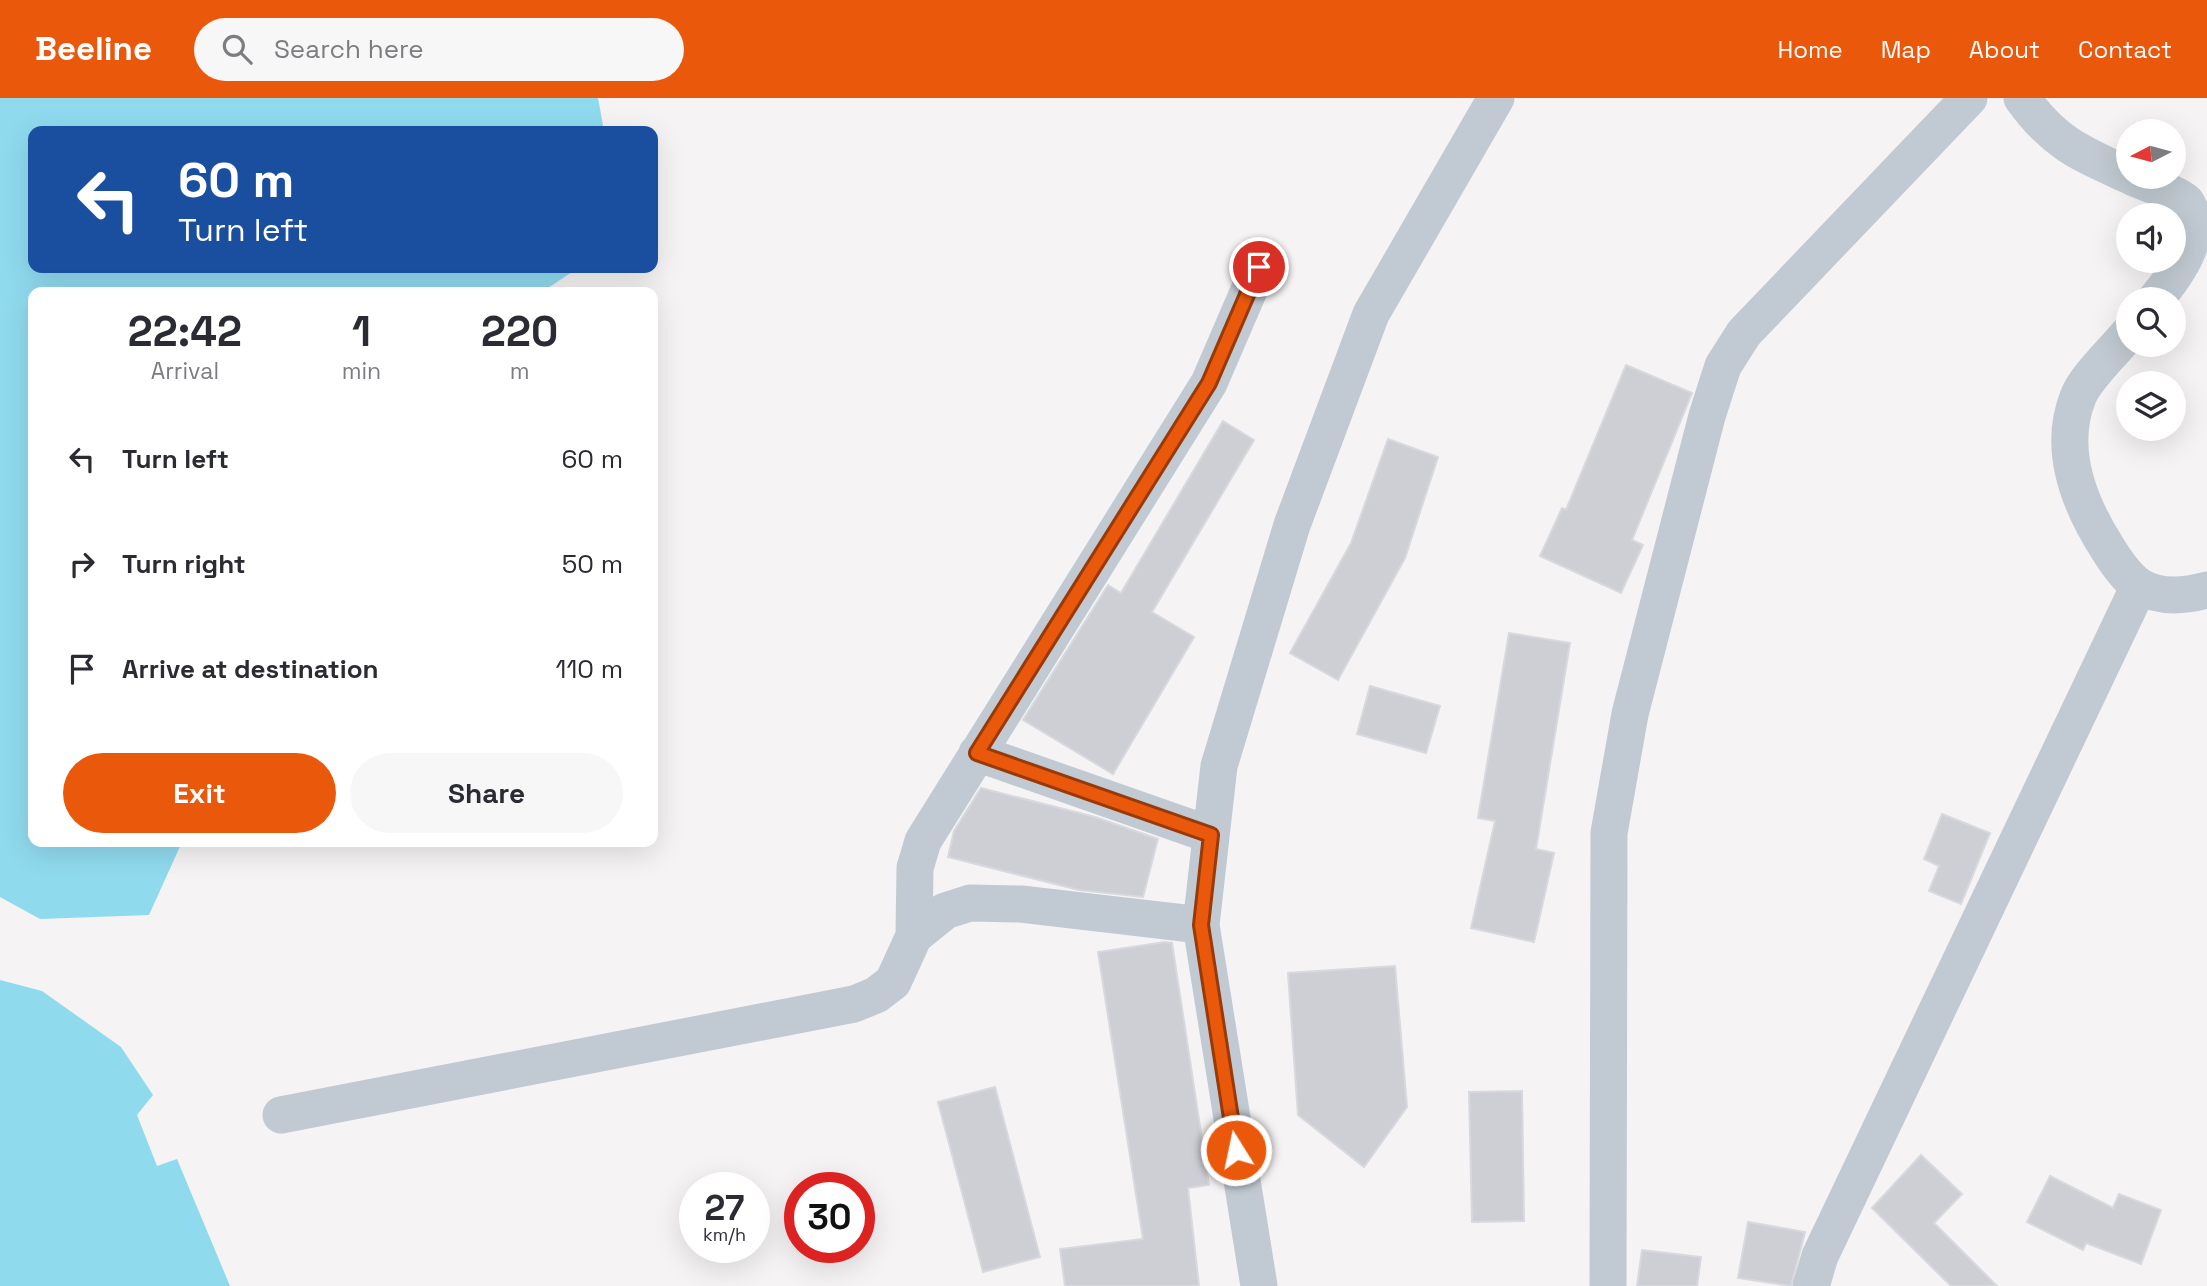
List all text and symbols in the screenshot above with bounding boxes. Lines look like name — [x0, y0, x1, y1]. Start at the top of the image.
search box — [194, 18, 684, 81]
text: Beeline — [35, 28, 152, 70]
icon: search — [218, 30, 256, 68]
text: Search here — [274, 32, 424, 66]
text: Home — [1777, 34, 1843, 65]
text: Map — [1881, 34, 1931, 65]
text: About — [1969, 34, 2040, 65]
text: Contact — [2078, 34, 2172, 65]
north arrow — [2116, 119, 2186, 189]
map controls — [2116, 119, 2186, 441]
text: 60 m — [178, 149, 294, 211]
icon: left — [63, 154, 154, 245]
button: sound — [2116, 203, 2186, 273]
text: Turn left — [178, 210, 308, 250]
pin — [1229, 237, 1289, 297]
icon: arrive — [1240, 248, 1278, 286]
button: search — [2116, 287, 2186, 357]
text: 22:42 — [128, 305, 242, 358]
text: 1 — [352, 305, 371, 358]
text: 220 — [481, 305, 558, 358]
text: Arrival — [151, 356, 219, 386]
text: min — [342, 356, 381, 386]
text: m — [510, 356, 529, 386]
button: layers — [2116, 371, 2186, 441]
icon: left — [63, 440, 101, 478]
text: Turn left — [122, 442, 229, 476]
text: 60 m — [561, 442, 623, 476]
icon: right — [63, 545, 101, 583]
text: Turn right — [122, 547, 246, 581]
text: 50 m — [562, 547, 623, 581]
icon: arrive — [63, 650, 101, 688]
text: Arrive at destination — [122, 652, 379, 686]
text: 110 m — [556, 652, 623, 686]
button: Exit — [63, 753, 336, 833]
button: Share — [350, 753, 623, 833]
position arrow — [1199, 1113, 1273, 1187]
speed limit sign: 30 — [784, 1172, 875, 1263]
text: 27 — [705, 1186, 744, 1230]
text: km/h — [703, 1223, 746, 1246]

